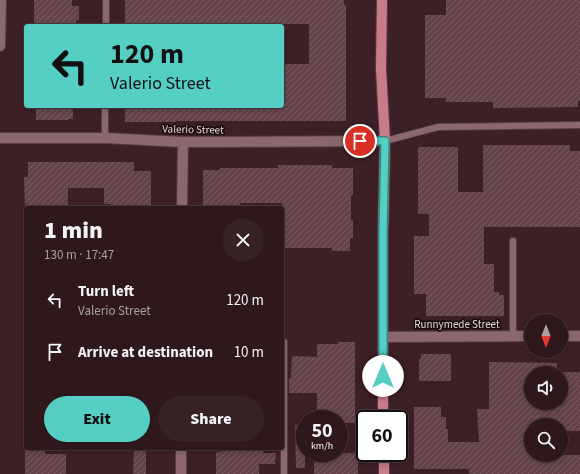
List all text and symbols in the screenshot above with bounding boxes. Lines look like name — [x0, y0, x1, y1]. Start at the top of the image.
text: 120 m — [110, 34, 184, 74]
icon: left — [44, 40, 96, 92]
text: Valerio Street — [110, 71, 211, 96]
street label: Valerio Street — [162, 121, 224, 138]
pin — [343, 124, 377, 158]
icon: arrive — [349, 130, 371, 152]
text: 1 min — [44, 213, 103, 248]
button: close — [222, 219, 264, 261]
text: 130 m · 17:47 — [44, 246, 114, 264]
text: Turn left — [78, 281, 134, 302]
icon: left — [44, 289, 66, 311]
text: 120 m — [226, 290, 264, 311]
text: Valerio Street — [78, 302, 151, 320]
north arrow — [524, 314, 568, 358]
map controls — [524, 314, 568, 462]
street label: Runnymede Street — [414, 317, 500, 332]
icon: arrive — [44, 341, 66, 363]
text: Arrive at destination — [78, 342, 213, 363]
text: 10 m — [234, 342, 264, 363]
position arrow — [362, 355, 404, 397]
button: sound — [524, 366, 568, 410]
button: Exit — [44, 396, 150, 442]
button: Share — [158, 396, 264, 442]
speed limit sign: 60 — [356, 410, 408, 462]
text: 50 — [311, 417, 333, 445]
button: search — [524, 418, 568, 462]
text: km/h — [311, 439, 333, 453]

